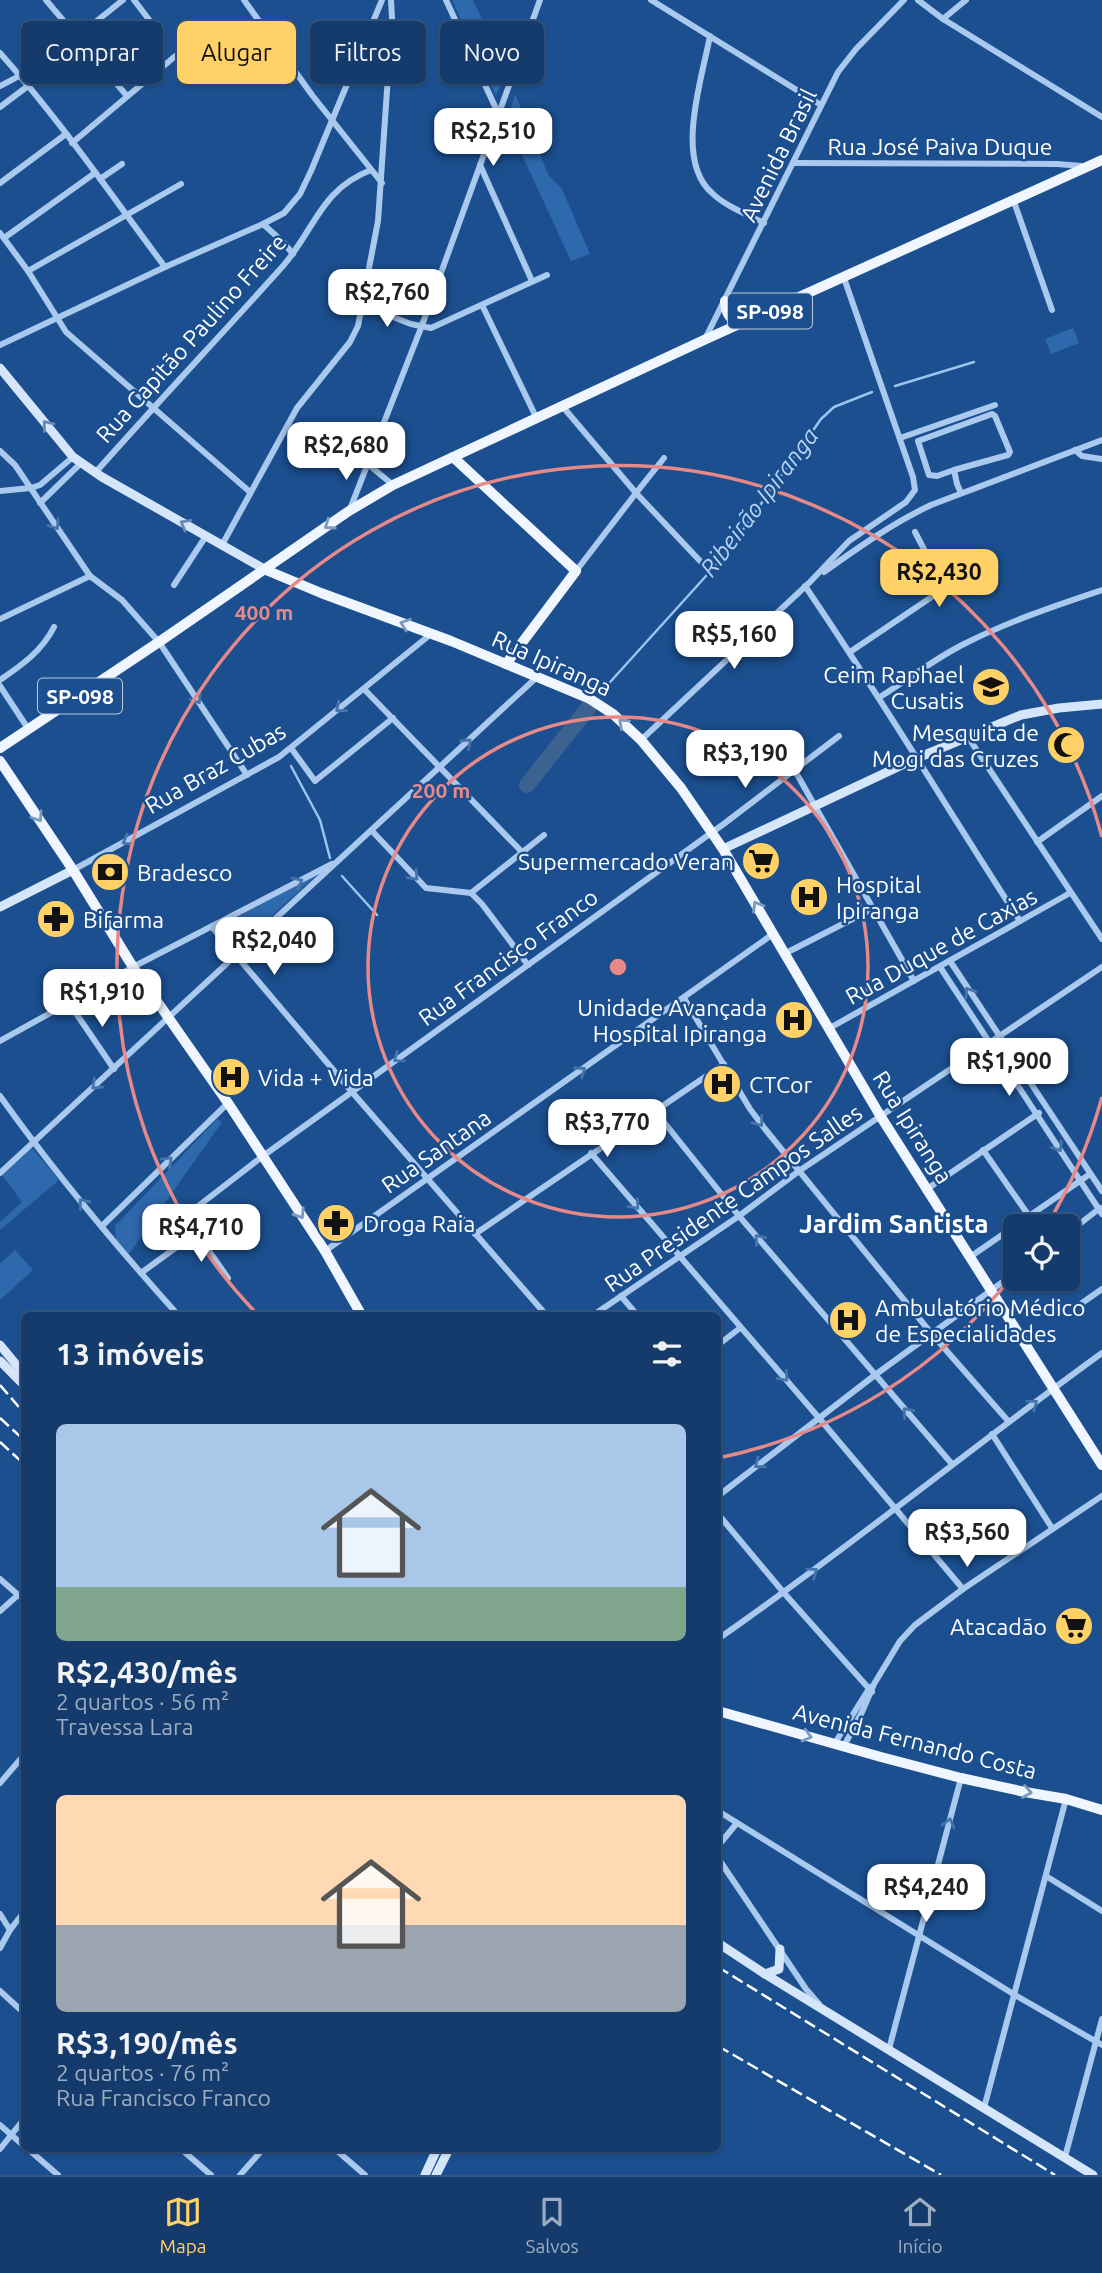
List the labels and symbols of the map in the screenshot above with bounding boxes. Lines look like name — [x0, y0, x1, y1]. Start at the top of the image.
street label: Avenida Brasil — [735, 85, 821, 225]
pin: R$2,510 — [428, 108, 558, 168]
street label: Rua José Paiva Duque — [827, 134, 1053, 159]
street label: Rua Capitão Paulino Freire — [91, 229, 291, 447]
pin: R$2,760 — [322, 270, 452, 329]
road number: SP-098 — [728, 294, 812, 328]
one-way arrow — [43, 420, 55, 433]
pin: R$2,680 — [281, 422, 411, 482]
water label: Ribeirão Ipiranga — [694, 423, 824, 581]
one-way arrow — [47, 517, 59, 530]
one-way arrow — [324, 517, 337, 529]
one-way arrow — [180, 519, 192, 532]
pin: R$2,430 — [874, 550, 1004, 609]
text: 400 m — [235, 600, 293, 624]
pin: R$5,160 — [669, 612, 799, 671]
one-way arrow — [400, 619, 412, 633]
street label: Rua Ipiranga — [488, 626, 616, 700]
place label: Ceim Raphael Cusatis — [823, 662, 964, 713]
school or university icon: Ceim Raphael Cusatis — [970, 666, 1012, 708]
road number: SP-098 — [38, 678, 122, 714]
one-way arrow — [188, 691, 201, 704]
one-way arrow — [335, 700, 348, 713]
street label: Rua Braz Cubas — [140, 718, 290, 818]
one-way arrow — [618, 719, 631, 731]
place label: Mesquita de Mogi das Cruzes — [872, 720, 1039, 771]
mosque icon: Mesquita de Mogi das Cruzes — [1045, 724, 1087, 766]
pin: R$3,190 — [680, 730, 810, 790]
one-way arrow — [458, 738, 471, 751]
text: 200 m — [412, 778, 470, 802]
one-way arrow — [30, 810, 43, 823]
one-way arrow — [121, 833, 134, 846]
supermarket icon: Supermercado Veran — [740, 840, 782, 882]
place label: Supermercado Veran — [518, 849, 734, 874]
bank icon: Bradesco — [89, 851, 131, 893]
place label: Bradesco — [137, 860, 232, 885]
one-way arrow — [406, 868, 418, 881]
place label: Hospital Ipiranga — [836, 872, 921, 923]
hospital icon: Hospital Ipiranga — [788, 876, 830, 918]
one-way arrow — [291, 877, 303, 891]
street label: Rua Duque de Caxias — [841, 883, 1041, 1009]
street label: Rua Francisco Franco — [414, 884, 602, 1030]
pharmacy icon: Bifarma — [35, 898, 77, 940]
one-way arrow — [752, 901, 765, 914]
place label: Bifarma — [83, 907, 164, 932]
pin: R$2,040 — [209, 918, 339, 977]
centre of rings — [606, 955, 630, 979]
pin: R$1,910 — [37, 970, 167, 1029]
one-way arrow — [965, 986, 978, 999]
place label: Unidade Avançada Hospital Ipiranga — [577, 995, 767, 1046]
hospital icon: Unidade Avançada Hospital Ipiranga — [773, 999, 815, 1041]
pin: R$1,900 — [944, 1038, 1074, 1098]
one-way arrow — [393, 1050, 406, 1062]
hospital icon: Vida + Vida — [210, 1056, 252, 1098]
hospital icon: CTCor — [701, 1063, 743, 1105]
place label: Vida + Vida — [258, 1065, 374, 1090]
street label: Rua Ipiranga — [868, 1066, 958, 1188]
one-way arrow — [573, 1067, 586, 1079]
place label: CTCor — [749, 1072, 812, 1097]
one-way arrow — [91, 1077, 104, 1089]
street label: Rua Presidente Campos Salles — [600, 1099, 866, 1297]
pin: R$3,770 — [542, 1100, 672, 1159]
street label: Rua Santana — [377, 1104, 495, 1198]
one-way arrow — [751, 1114, 764, 1127]
one-way arrow — [1050, 1139, 1063, 1152]
one-way arrow — [160, 1157, 173, 1170]
one-way arrow — [627, 1197, 639, 1210]
one-way arrow — [78, 1198, 91, 1210]
pharmacy icon: Droga Raia — [315, 1202, 357, 1244]
pin: R$4,710 — [136, 1204, 266, 1264]
one-way arrow — [292, 1206, 305, 1219]
district label: Jardim Santista — [799, 1209, 989, 1238]
place label: Droga Raia — [363, 1211, 475, 1236]
one-way arrow — [755, 1235, 767, 1248]
place label: Ambulatório Médico de Especialidades — [875, 1295, 1086, 1346]
hospital icon: Ambulatório Médico de Especialidades — [827, 1299, 869, 1341]
one-way arrow — [776, 1369, 788, 1382]
one-way arrow — [1025, 1399, 1038, 1412]
one-way arrow — [903, 1407, 915, 1420]
one-way arrow — [754, 1456, 766, 1469]
pin: R$3,560 — [902, 1510, 1032, 1569]
one-way arrow — [805, 1567, 818, 1580]
supermarket icon: Atacadão — [1053, 1605, 1095, 1647]
place label: Atacadão — [950, 1614, 1047, 1639]
street label: Avenida Fernando Costa — [791, 1699, 1039, 1783]
one-way arrow — [801, 1727, 813, 1742]
one-way arrow — [1021, 1784, 1033, 1799]
one-way arrow — [941, 1817, 955, 1829]
pin: R$4,240 — [861, 1864, 991, 1924]

